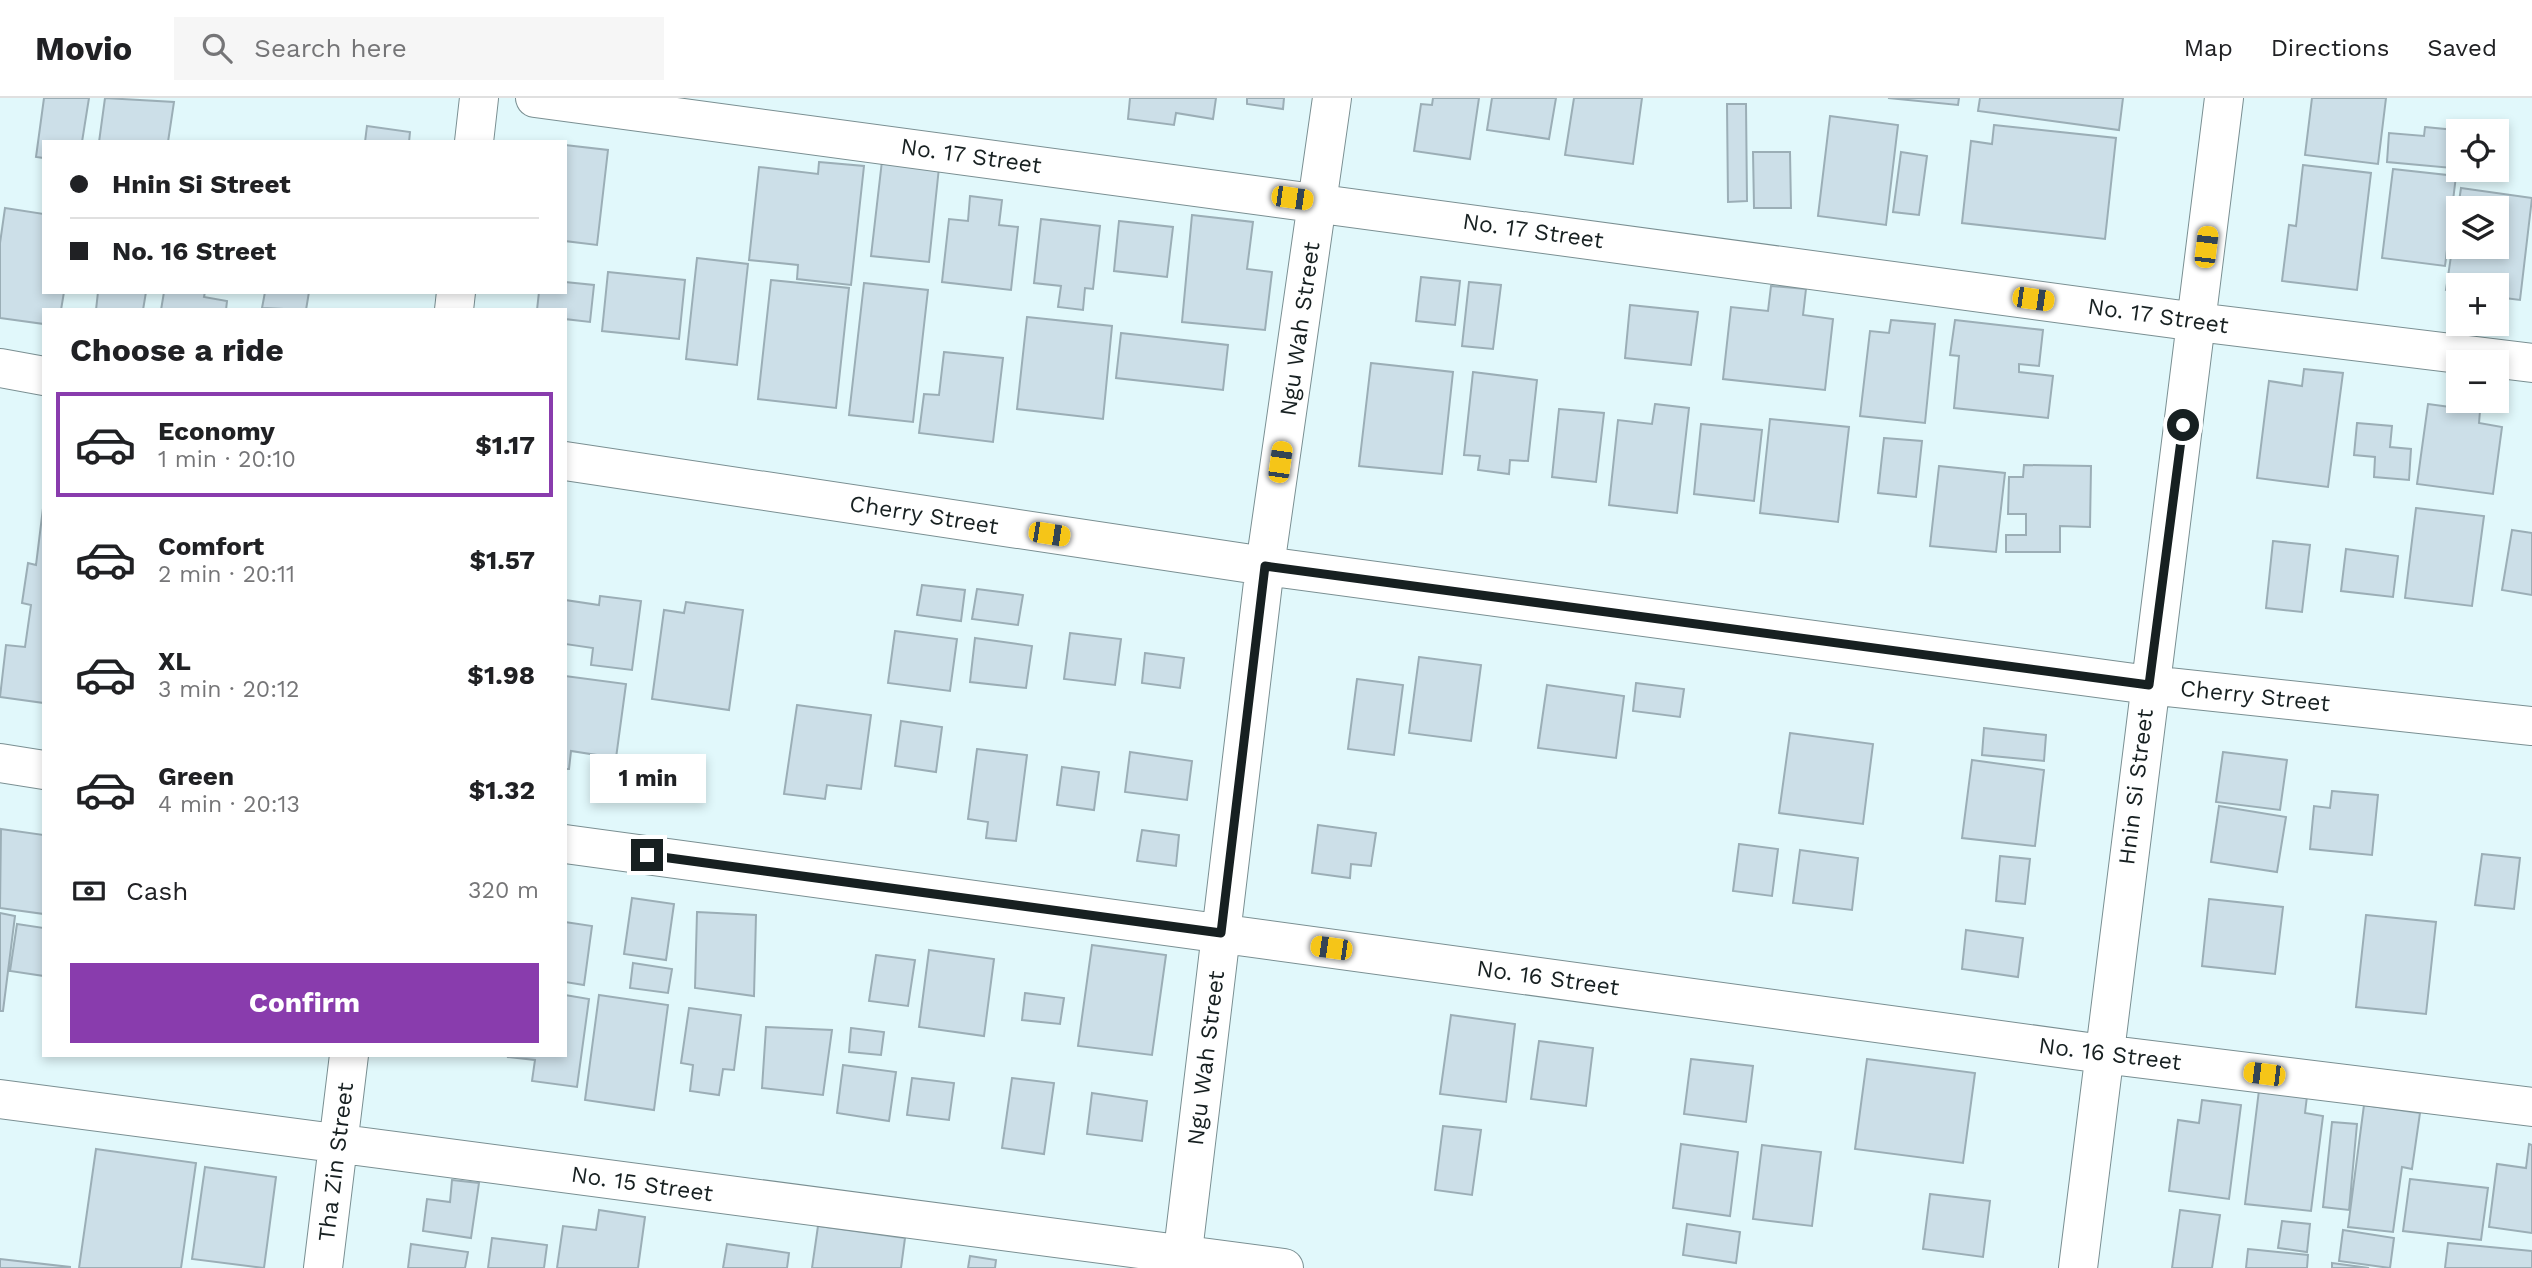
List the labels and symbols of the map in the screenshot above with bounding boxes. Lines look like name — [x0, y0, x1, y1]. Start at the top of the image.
street label: No. 17 Street — [899, 133, 1043, 179]
car — [1270, 185, 1315, 211]
street label: No. 17 Street — [1461, 208, 1605, 254]
car — [2194, 225, 2219, 269]
street label: Ngu Wah Street — [1274, 240, 1326, 418]
car — [2011, 286, 2056, 312]
street label: No. 17 Street — [2086, 293, 2230, 339]
route start — [2167, 409, 2199, 441]
car — [1267, 440, 1294, 484]
street label: Cherry Street — [848, 490, 1001, 540]
car — [1027, 520, 1072, 548]
street label: Cherry Street — [2179, 675, 2332, 717]
street label: Hnin Si Street — [2113, 707, 2159, 867]
callout: 1 min — [589, 754, 705, 802]
route end — [631, 839, 663, 871]
car — [1309, 935, 1354, 961]
street label: No. 16 Street — [1475, 955, 1621, 1001]
street label: Ngu Wah Street — [1182, 969, 1230, 1147]
street label: No. 16 Street — [2037, 1032, 2183, 1076]
car — [2242, 1061, 2287, 1087]
street label: Tha Zin Street — [313, 1081, 359, 1243]
street label: No. 15 Street — [569, 1161, 715, 1207]

